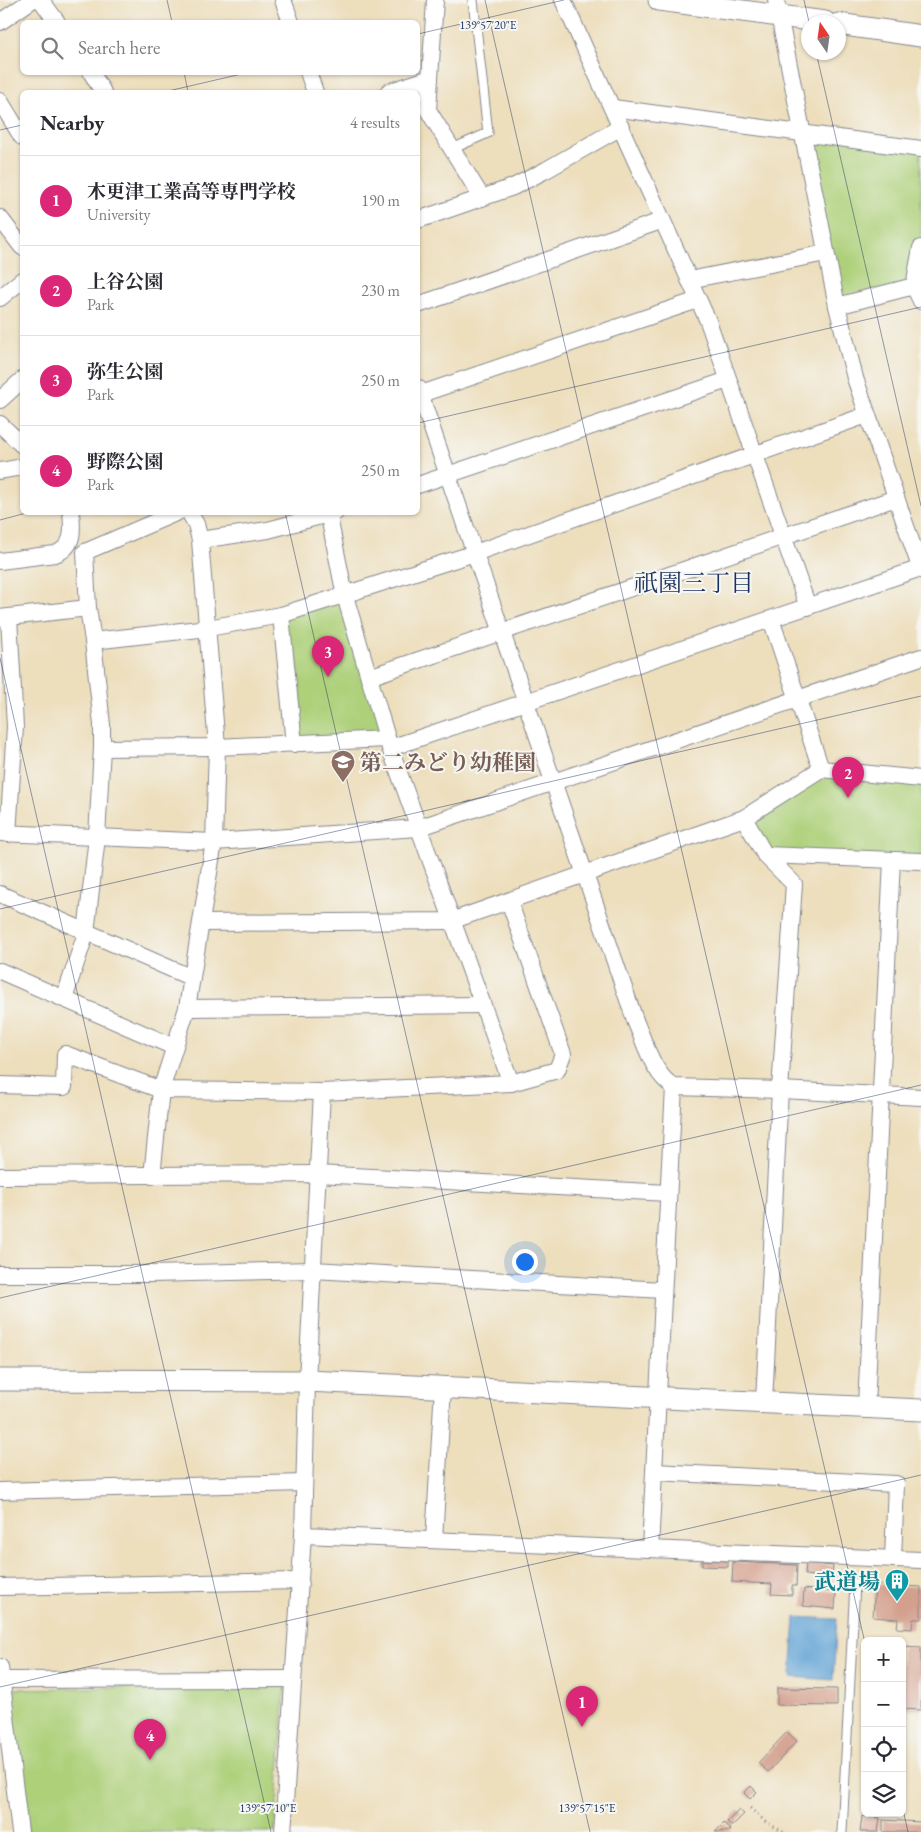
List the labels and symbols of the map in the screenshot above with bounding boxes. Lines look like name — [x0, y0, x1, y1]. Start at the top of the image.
north arrow — [801, 15, 846, 60]
text: 139°57'20"E — [460, 17, 517, 33]
district label: 祇園三丁目 — [634, 567, 754, 598]
pin: 3 — [312, 636, 344, 677]
place label: 第二みどり幼稚園 — [360, 748, 536, 777]
school or university icon: 第二みどり幼稚園 — [330, 749, 356, 783]
pin: 2 — [832, 757, 864, 798]
your location — [512, 1249, 538, 1275]
place label: 武道場 — [814, 1567, 880, 1596]
building icon: 武道場 — [884, 1568, 910, 1602]
pin: 1 — [566, 1686, 598, 1727]
pin: 4 — [134, 1719, 166, 1760]
text: 139°57'10"E — [240, 1800, 297, 1816]
text: 139°57'15"E — [559, 1800, 616, 1816]

